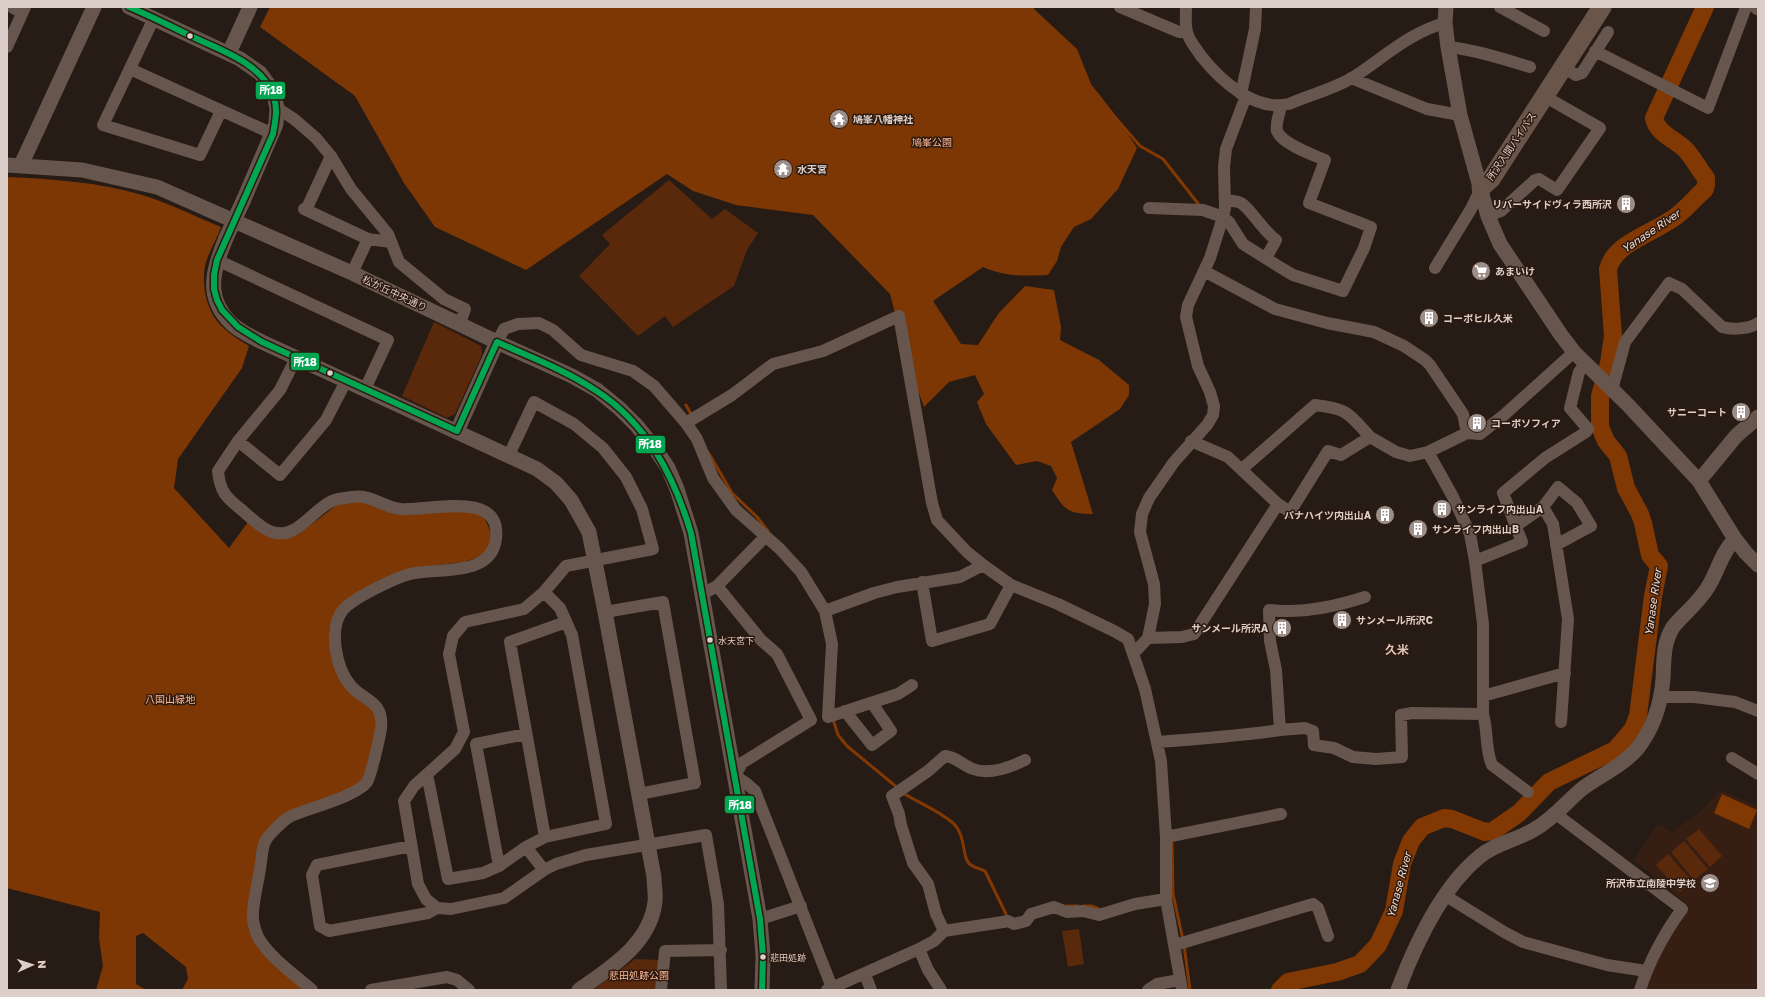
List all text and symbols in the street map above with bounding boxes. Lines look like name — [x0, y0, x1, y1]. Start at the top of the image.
unlabelled marker — [185, 31, 195, 41]
line badge: 所18 — [255, 81, 286, 100]
text: 所18 — [259, 83, 283, 96]
temple icon: 鳩峯八幡神社 — [828, 108, 850, 130]
street label: 所沢入間バイパス — [1484, 110, 1538, 182]
place label: 鳩峯八幡神社 — [853, 113, 914, 125]
park label: 鳩峯公園 — [912, 136, 952, 148]
temple icon: 水天宮 — [772, 158, 794, 180]
place label: 水天宮 — [797, 163, 827, 175]
building icon: リバーサイドヴィラ西所沢 — [1615, 193, 1637, 215]
place label: リバーサイドヴィラ西所沢 — [1492, 198, 1612, 210]
water label: Yanase River — [1619, 205, 1684, 255]
supermarket icon: あまいけ — [1470, 260, 1492, 282]
place label: あまいけ — [1495, 265, 1535, 277]
street label: 松が丘中央通り — [361, 273, 429, 313]
building icon: コーポヒル久米 — [1418, 307, 1440, 329]
place label: コーポヒル久米 — [1443, 312, 1513, 324]
line badge: 所18 — [290, 352, 320, 371]
text: 所18 — [293, 355, 317, 368]
unlabelled marker — [325, 368, 335, 378]
building icon: サニーコート — [1730, 401, 1752, 423]
place label: サニーコート — [1667, 406, 1727, 418]
building icon: コーポソフィア — [1466, 412, 1488, 434]
place label: コーポソフィア — [1491, 417, 1561, 429]
line badge: 所18 — [635, 435, 666, 454]
text: 所18 — [638, 437, 662, 450]
building icon: サンライフ内出山A — [1431, 498, 1453, 520]
place label: サンライフ内出山A — [1456, 503, 1543, 515]
building icon: パナハイツ内出山A — [1374, 504, 1396, 526]
place label: パナハイツ内出山A — [1284, 509, 1371, 521]
building icon: サンライフ内出山B — [1407, 518, 1429, 540]
place label: サンライフ内出山B — [1432, 523, 1519, 535]
water label: Yanase River — [1641, 566, 1664, 636]
building icon: サンメール所沢C — [1331, 609, 1353, 631]
place label: サンメール所沢C — [1356, 614, 1433, 626]
building icon: サンメール所沢A — [1271, 617, 1293, 639]
place label: サンメール所沢A — [1191, 622, 1268, 634]
marker: 水天宮下 — [705, 635, 715, 645]
place label: 水天宮下 — [718, 635, 754, 646]
district label: 久米 — [1385, 642, 1409, 657]
park label: 八国山緑地 — [145, 693, 196, 705]
line badge: 所18 — [724, 795, 755, 814]
text: 所18 — [728, 798, 752, 811]
water label: Yanase River — [1384, 849, 1414, 919]
school or university icon: 所沢市立南陵中学校 — [1699, 872, 1721, 894]
place label: 所沢市立南陵中学校 — [1606, 877, 1696, 889]
north arrow — [12, 945, 52, 985]
marker: 悲田処跡 — [758, 952, 768, 962]
place label: 悲田処跡 — [770, 952, 806, 963]
text: N — [36, 960, 49, 969]
park label: 悲田処跡公園 — [609, 969, 669, 981]

